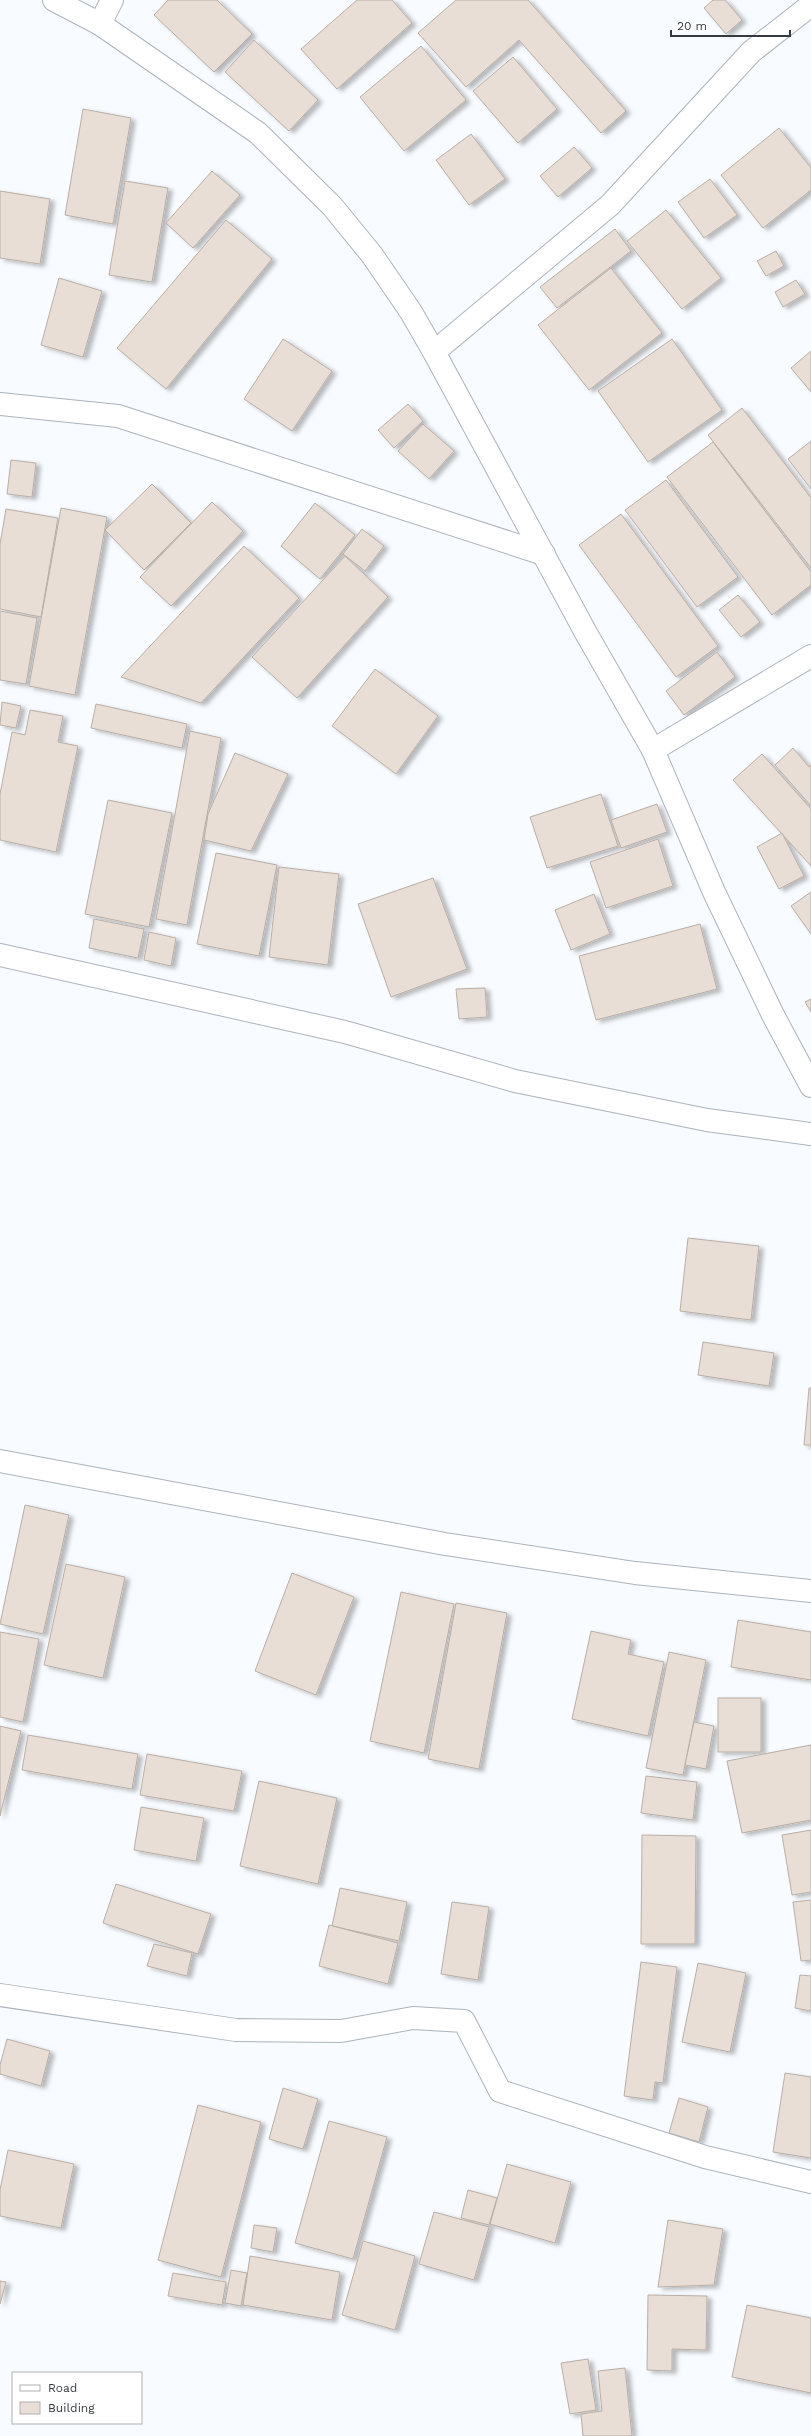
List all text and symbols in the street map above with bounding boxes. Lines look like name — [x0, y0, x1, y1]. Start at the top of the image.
scale bar — [671, 12, 790, 38]
text: 20 m — [677, 19, 707, 33]
legend — [12, 2372, 142, 2424]
text: Road — [48, 2381, 77, 2395]
text: Building — [48, 2401, 95, 2415]

